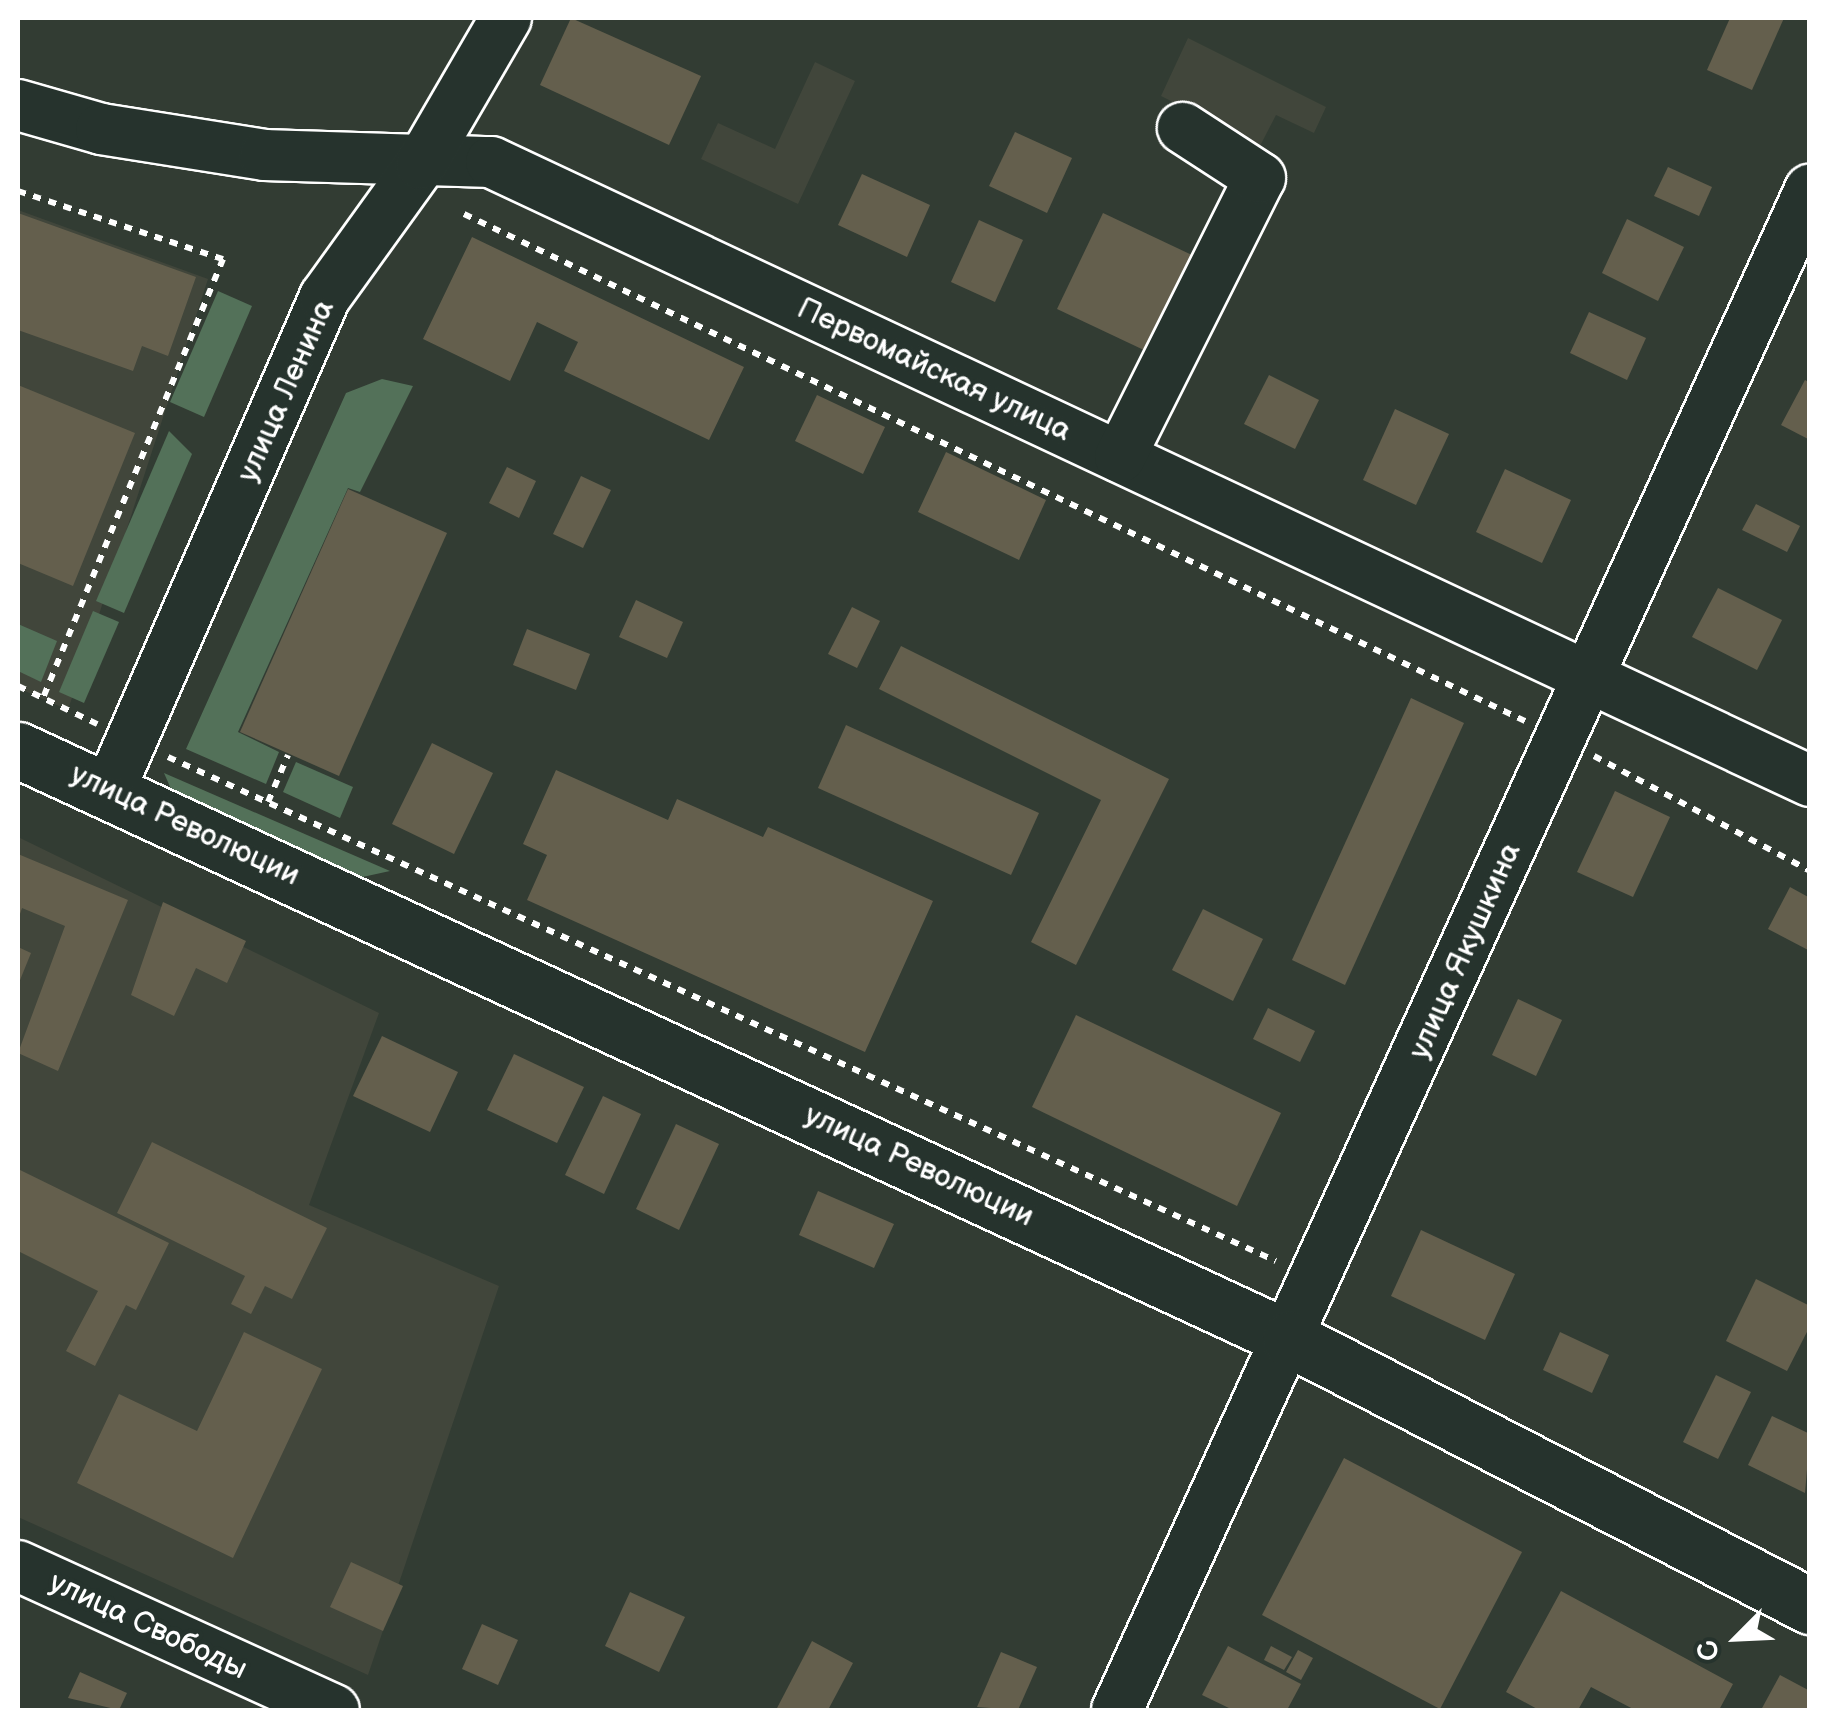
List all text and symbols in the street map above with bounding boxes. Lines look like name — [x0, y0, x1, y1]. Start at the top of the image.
street label: Первомайская улица — [791, 291, 1077, 449]
street label: улица Ленина — [230, 294, 342, 488]
street label: улица Революции — [65, 756, 305, 894]
street label: улица Якушкина — [1401, 837, 1529, 1065]
street label: улица Революции — [799, 1097, 1039, 1235]
street label: улица Свободы — [43, 1565, 253, 1687]
north arrow — [1687, 1588, 1787, 1688]
text: С — [1690, 1635, 1728, 1666]

